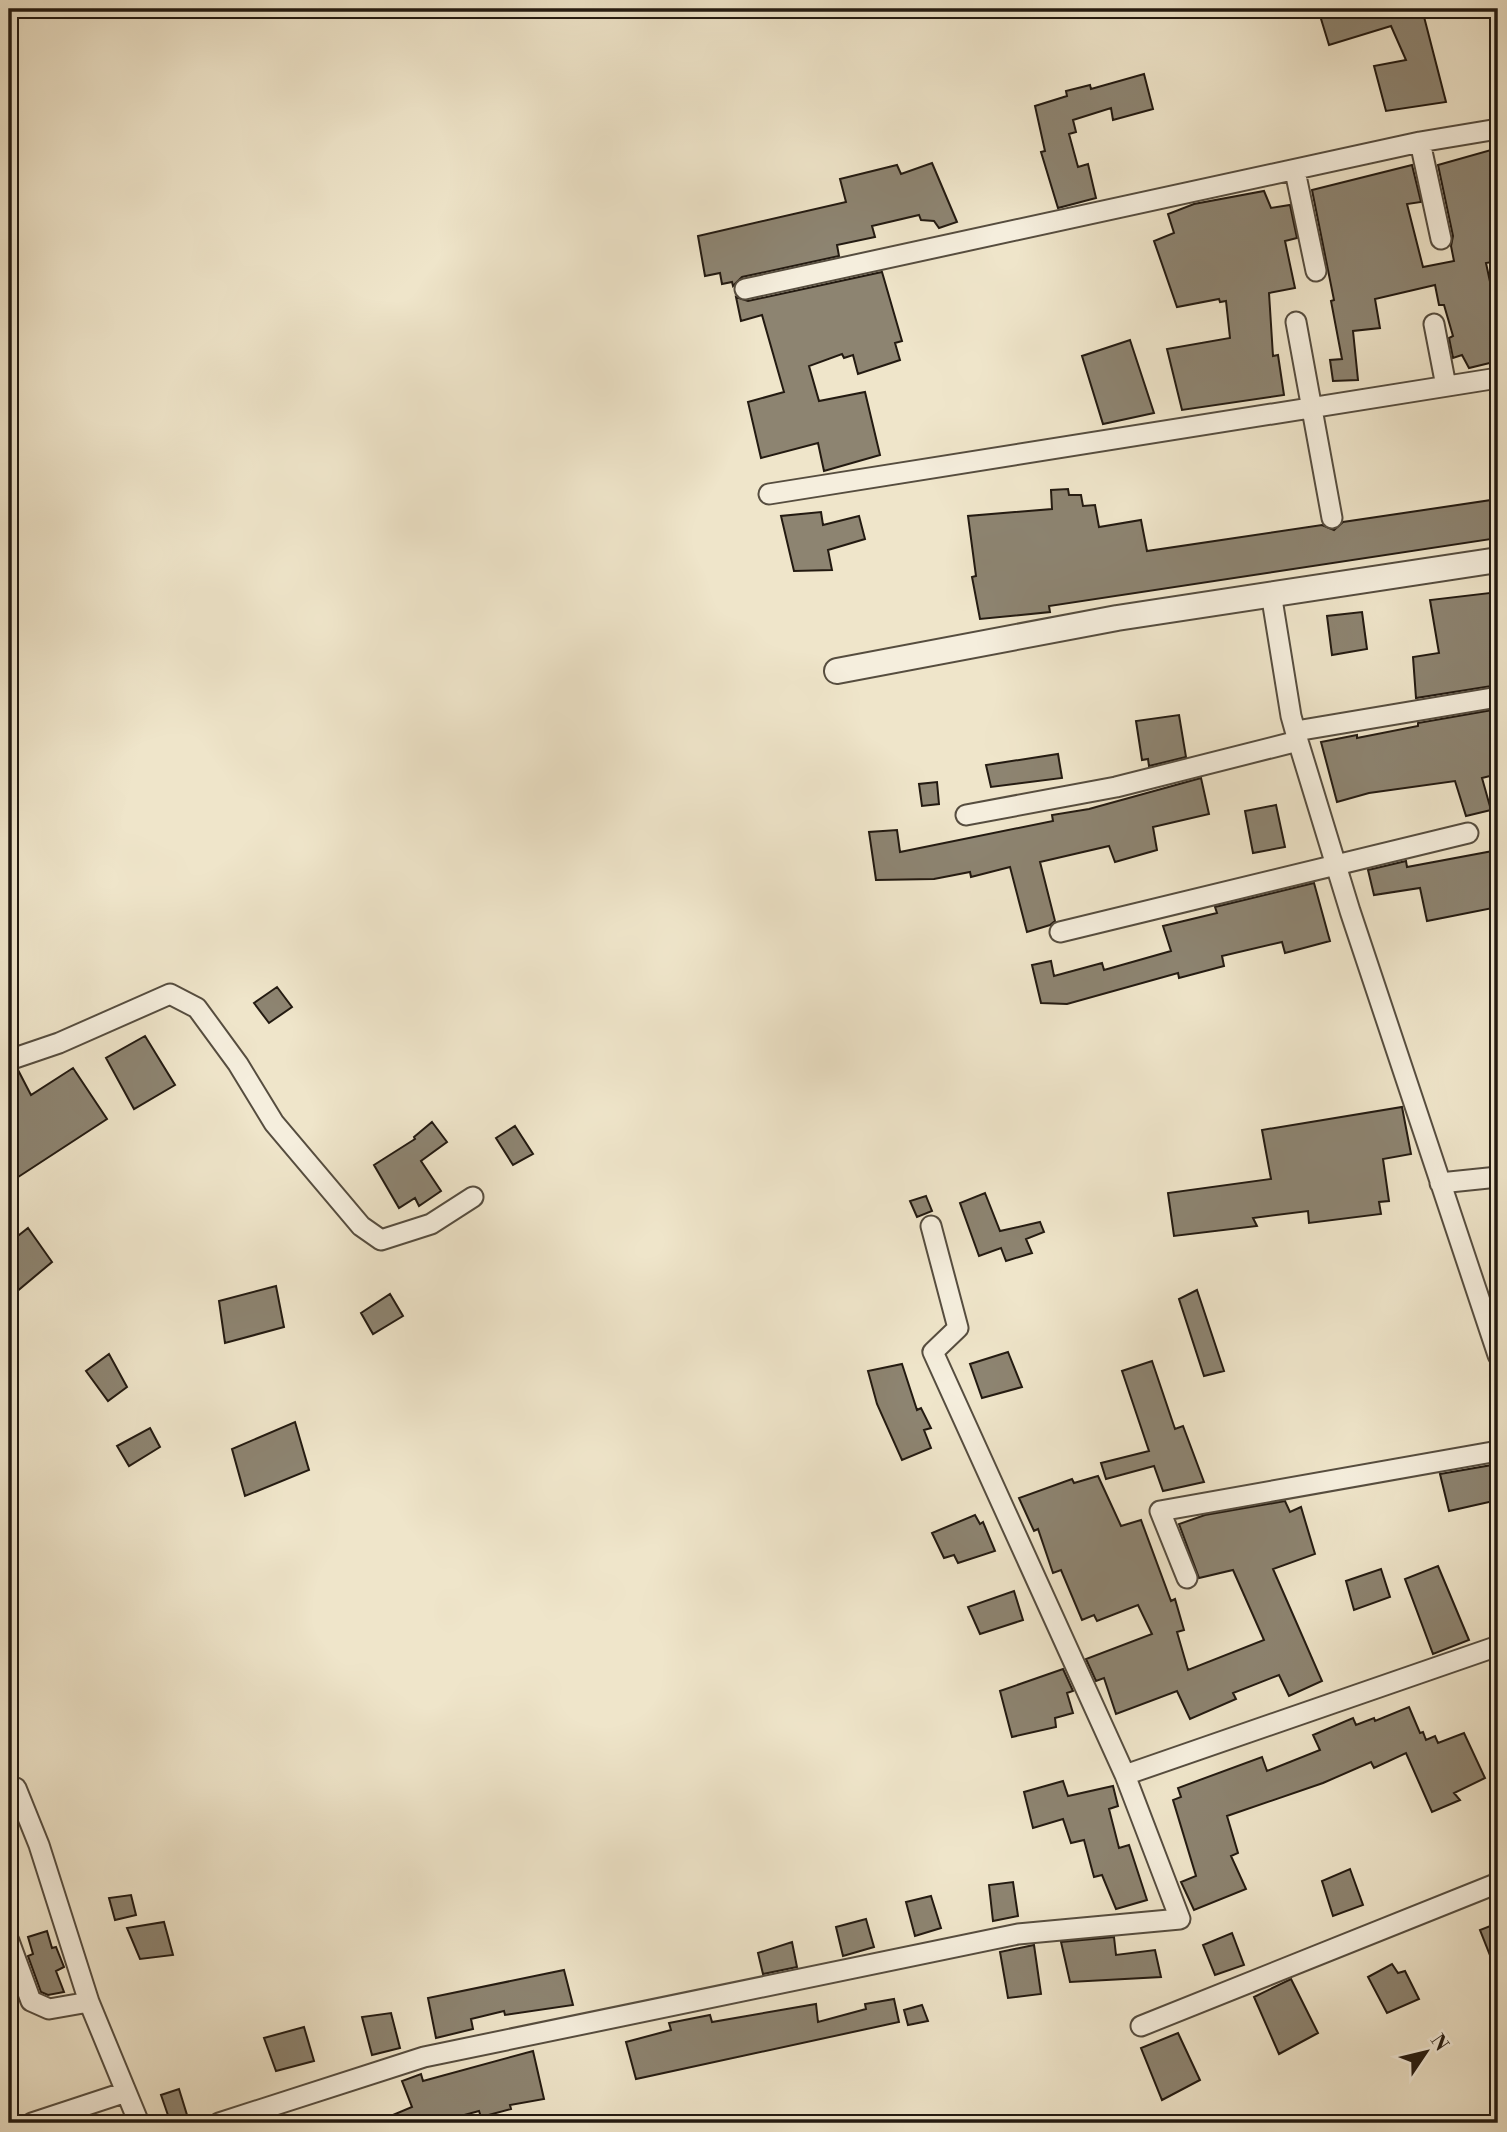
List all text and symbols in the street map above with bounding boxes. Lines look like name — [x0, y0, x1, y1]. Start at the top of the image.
north arrow — [1392, 2016, 1462, 2086]
text: N — [1425, 2030, 1453, 2056]

